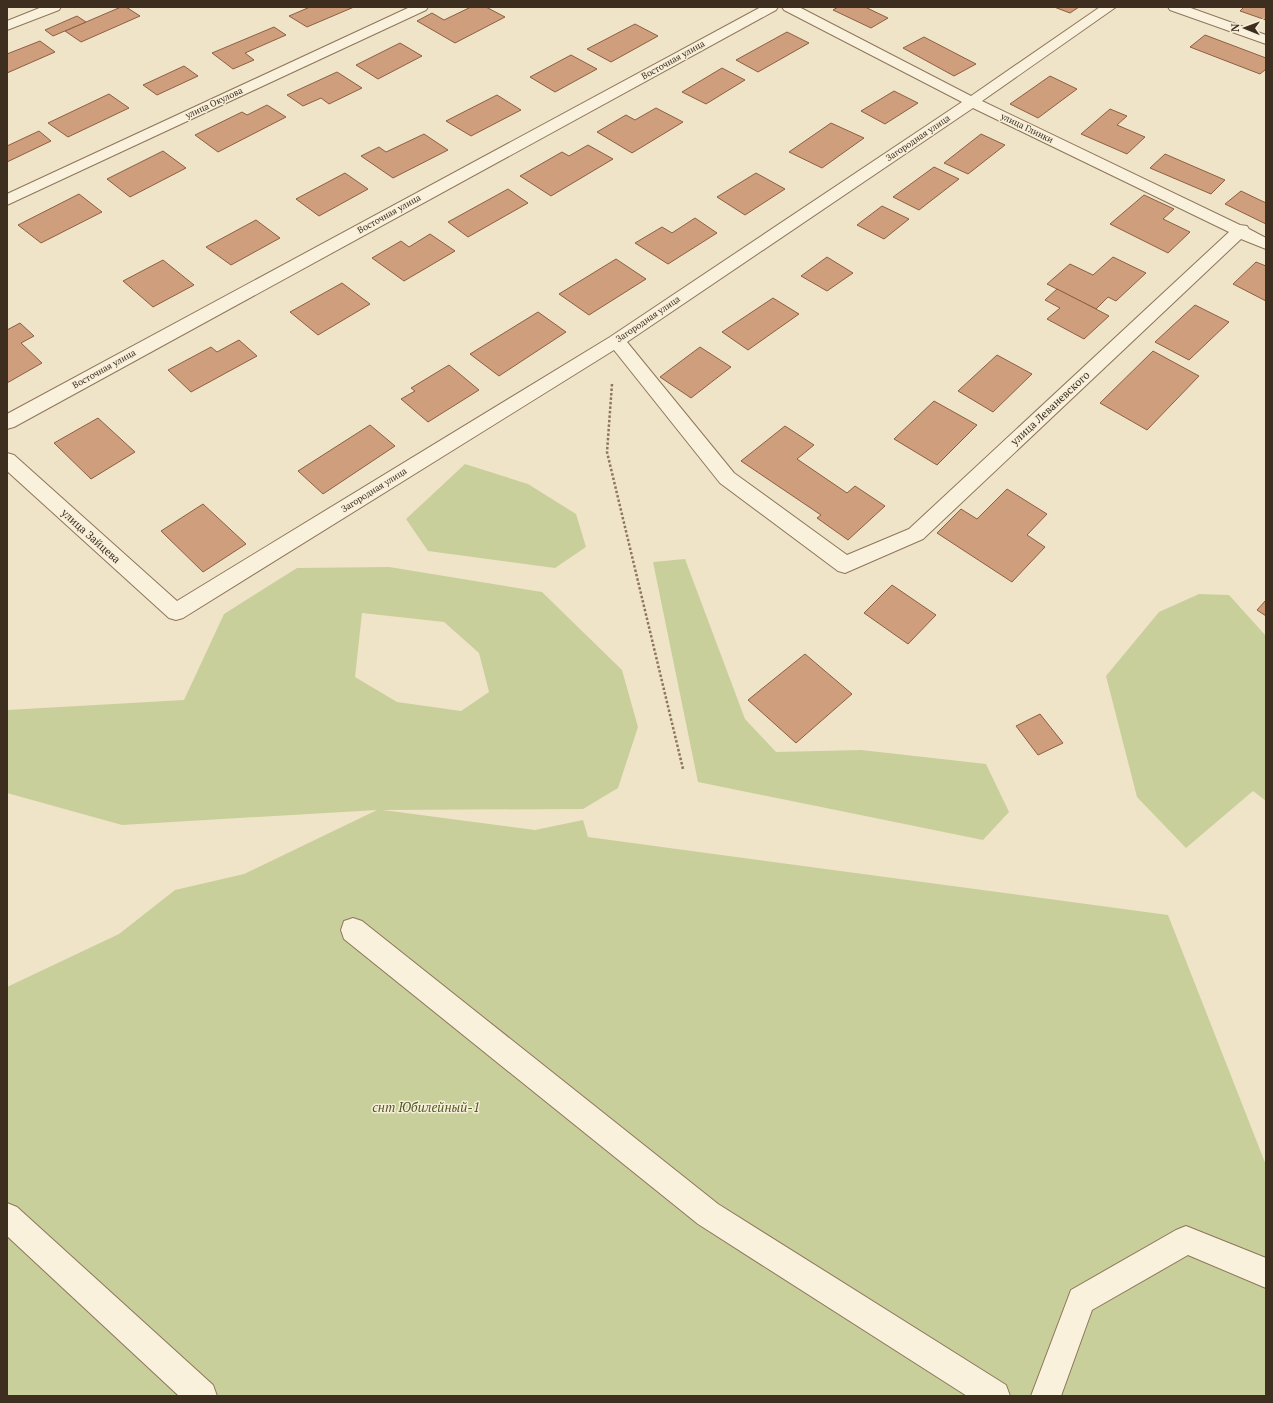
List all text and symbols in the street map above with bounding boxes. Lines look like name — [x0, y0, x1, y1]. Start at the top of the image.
north arrow — [1225, 8, 1265, 48]
text: N — [1228, 23, 1242, 32]
street label: Восточная улица — [639, 37, 707, 82]
street label: улица Окулова — [182, 84, 245, 122]
street label: улица Глинки — [998, 110, 1056, 146]
street label: Загородная улица — [883, 112, 953, 164]
street label: Восточная улица — [355, 191, 423, 236]
street label: Загородная улица — [613, 293, 683, 345]
street label: Восточная улица — [70, 346, 138, 391]
street label: улица Леваневского — [1007, 368, 1092, 449]
street label: Загородная улица — [339, 465, 409, 515]
street label: улица Зайцева — [58, 505, 124, 567]
park label: снт Юбилейный-1 — [372, 1098, 480, 1116]

